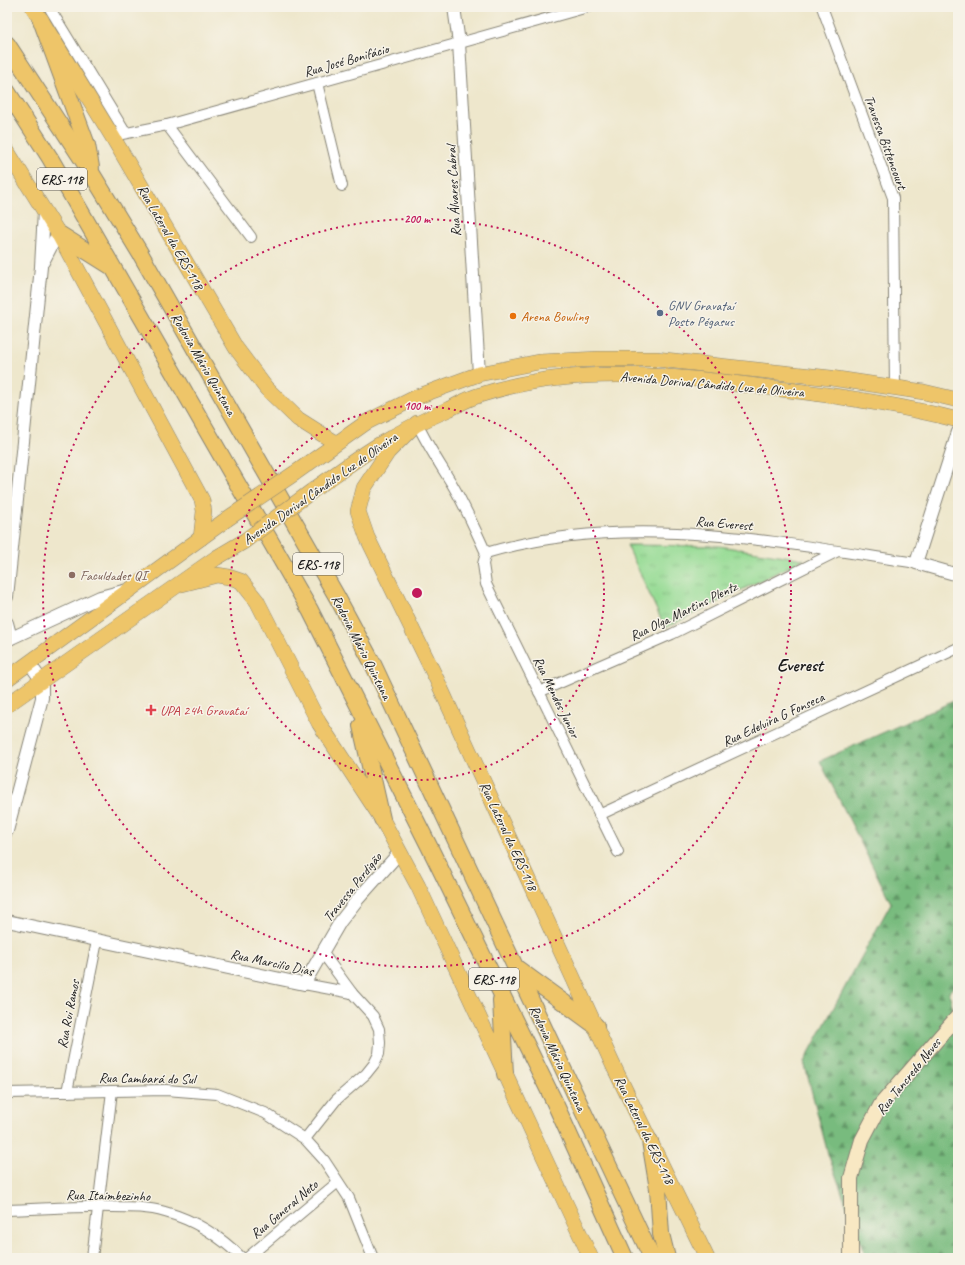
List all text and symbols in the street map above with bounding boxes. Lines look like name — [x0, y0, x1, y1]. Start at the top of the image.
street label: Rua José Bonifácio — [302, 40, 392, 81]
street label: Travessa Bittencourt — [861, 93, 911, 193]
street label: Rua Álvares Cabral — [442, 142, 464, 237]
road number: ERS-118 — [37, 168, 87, 190]
street label: Rua Lateral da ERS-118 — [134, 182, 208, 294]
text: 200 m — [404, 211, 431, 227]
place label: GNV Gravataí Posto Pégasus — [668, 297, 738, 330]
place label: Arena Bowling — [521, 308, 590, 325]
marker: GNV Gravataí Posto Pégasus — [655, 308, 665, 318]
street label: Rodovia Mário Quintana — [167, 310, 240, 419]
marker: Arena Bowling — [508, 311, 518, 321]
street label: Avenida Dorival Cândido Luz de Oliveira — [619, 368, 806, 401]
text: 100 m — [404, 398, 431, 414]
street label: Avenida Dorival Cândido Luz de Oliveira — [240, 428, 402, 548]
street label: Rua Everest — [695, 513, 754, 535]
road number: ERS-118 — [293, 553, 343, 575]
place label: Faculdades QI — [80, 567, 150, 584]
marker: Faculdades QI — [67, 570, 77, 580]
street label: Rua Olga Martins Plentz — [627, 578, 741, 645]
centre of rings — [410, 586, 424, 600]
street label: Rodovia Mário Quintana — [328, 592, 396, 704]
street label: Rua Mendes Junior — [529, 654, 584, 742]
district label: Everest — [777, 654, 825, 676]
street label: Rua Edelvira G Fonseca — [720, 688, 828, 750]
place label: UPA 24h Gravataí — [160, 702, 250, 719]
marker: UPA 24h Gravataí — [145, 704, 157, 716]
street label: Rua Lateral da ERS-118 — [476, 779, 542, 895]
street label: Travessa Perdigão — [319, 848, 386, 925]
street label: Rua Marcilio Dias — [229, 945, 316, 980]
road number: ERS-118 — [469, 968, 519, 990]
street label: Rua Rui Ramos — [54, 977, 84, 1050]
street label: Rodovia Mário Quintana — [525, 1002, 590, 1115]
street label: Rua Tancredo Neves — [872, 1034, 945, 1118]
street label: Rua Cambará do Sul — [99, 1069, 198, 1088]
street label: Rua Lateral da ERS-118 — [611, 1073, 679, 1189]
street label: Rua General Neto — [247, 1176, 322, 1242]
street label: Rua Itaimbezinho — [66, 1186, 151, 1205]

